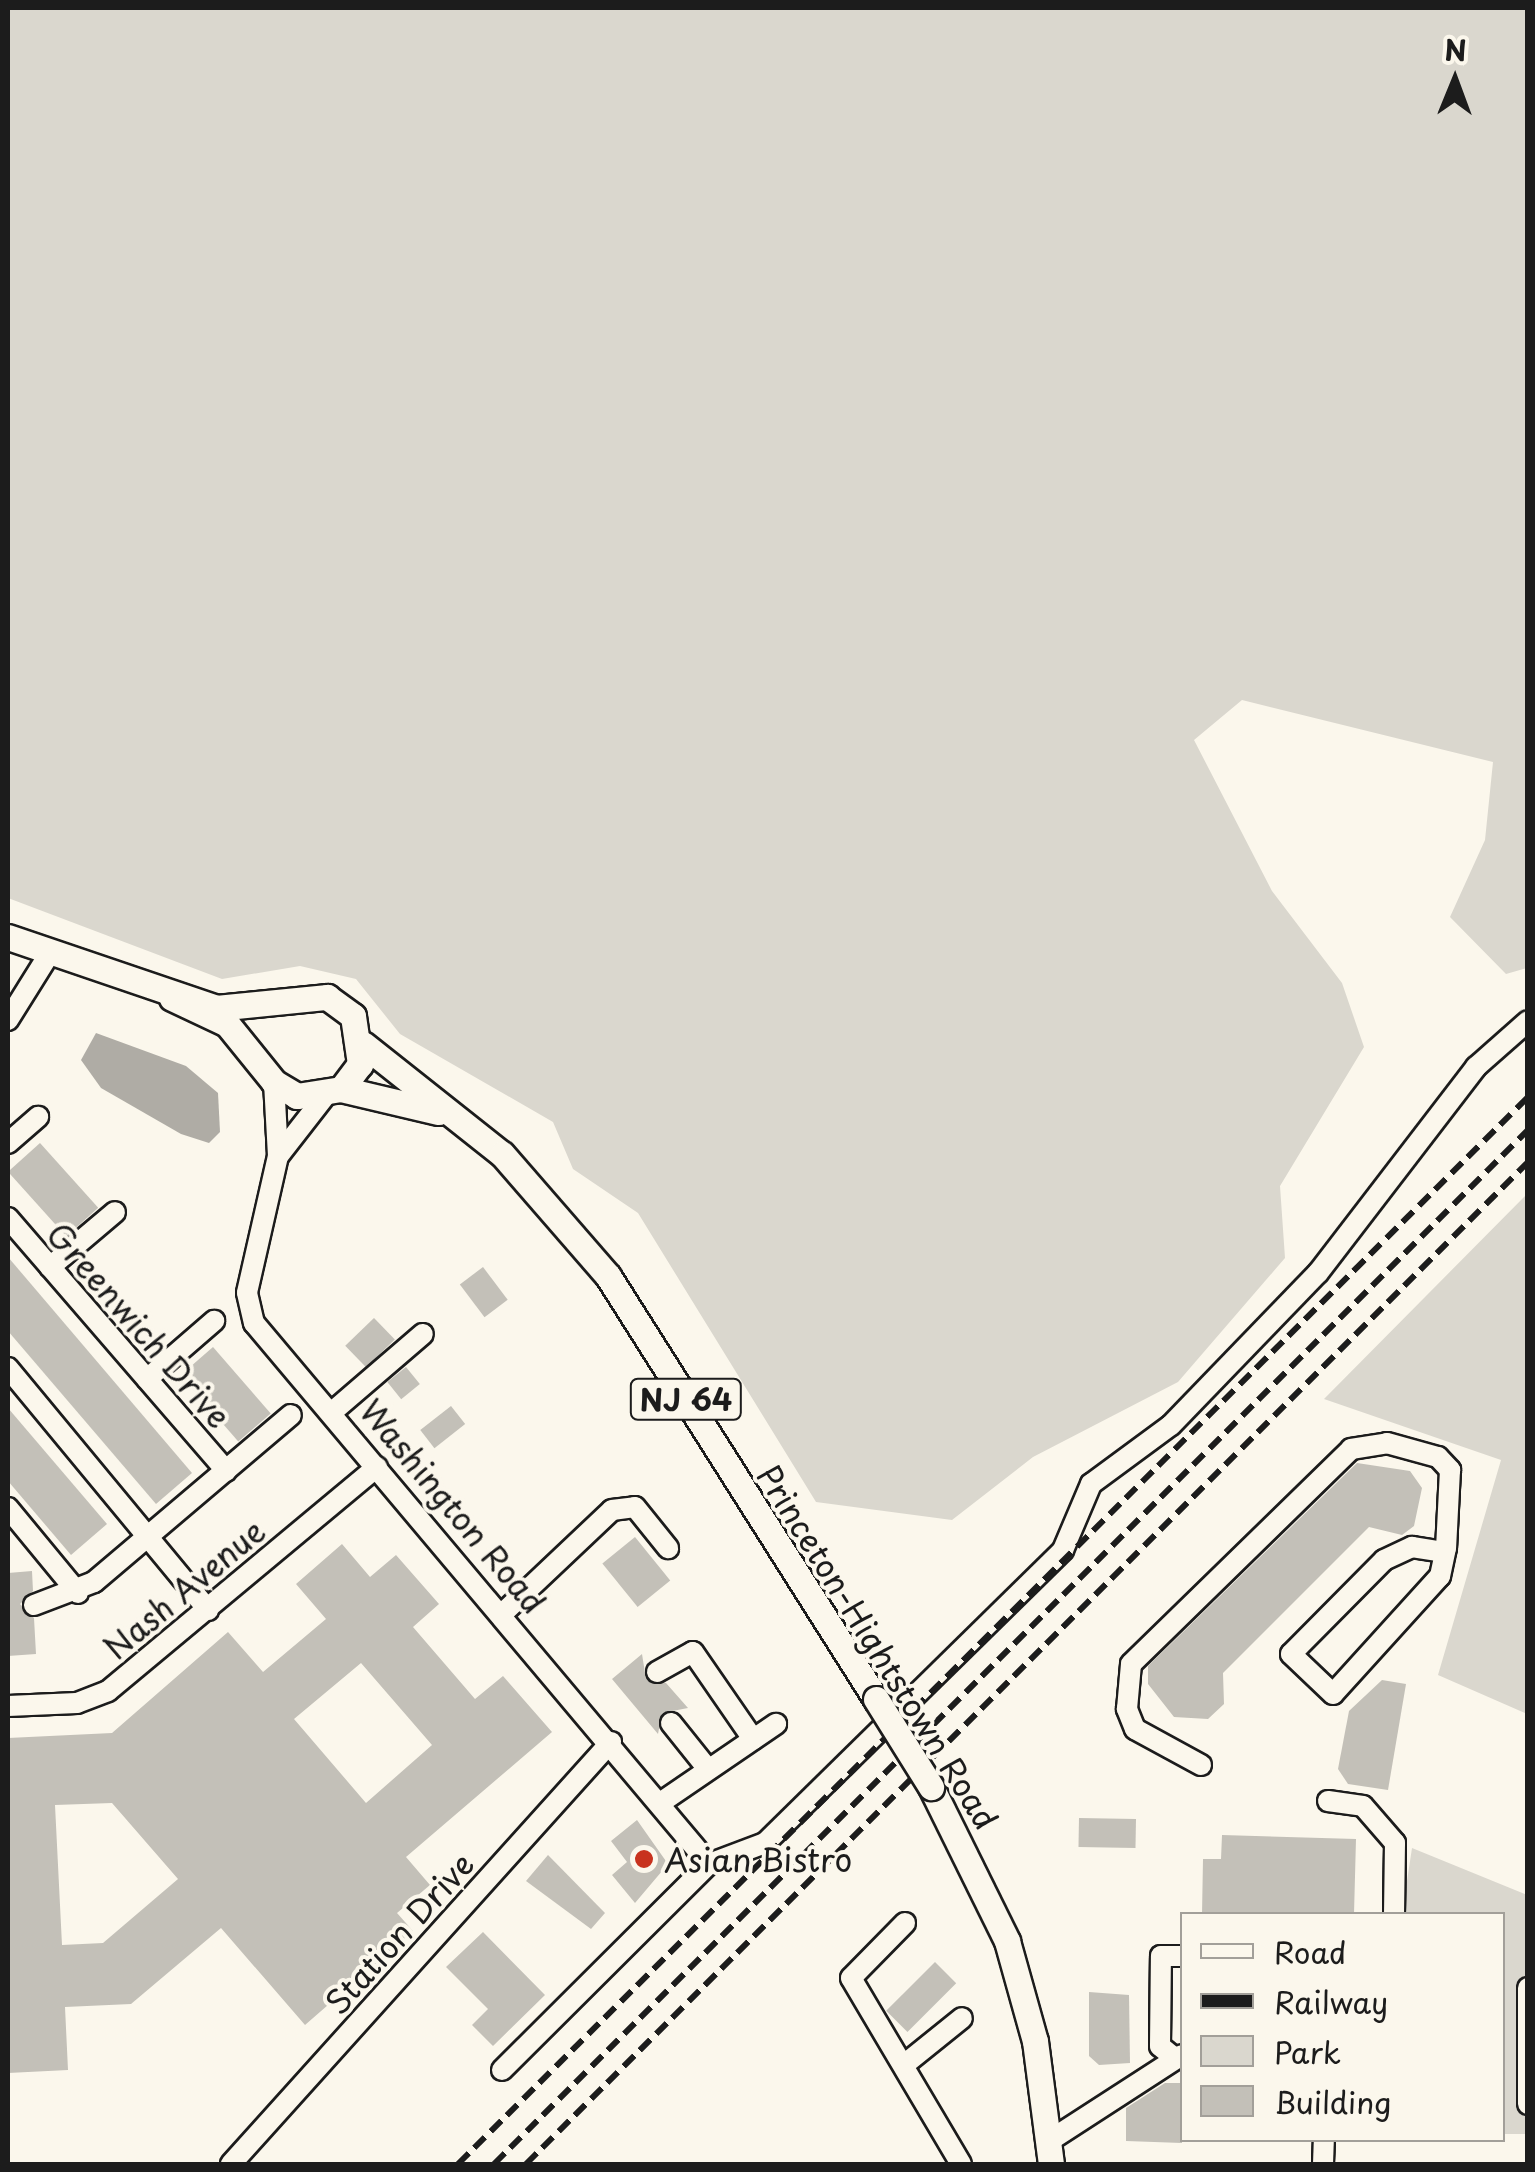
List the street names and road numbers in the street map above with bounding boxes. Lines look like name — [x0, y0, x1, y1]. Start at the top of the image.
street label: Greenwich Drive — [40, 1215, 238, 1435]
road number: NJ 64 — [628, 1374, 744, 1424]
street label: Washington Road — [353, 1391, 553, 1621]
street label: Princeton-Hightstown Road — [750, 1458, 1006, 1836]
street label: Nash Avenue — [95, 1510, 273, 1668]
street label: Station Drive — [317, 1845, 481, 2021]

